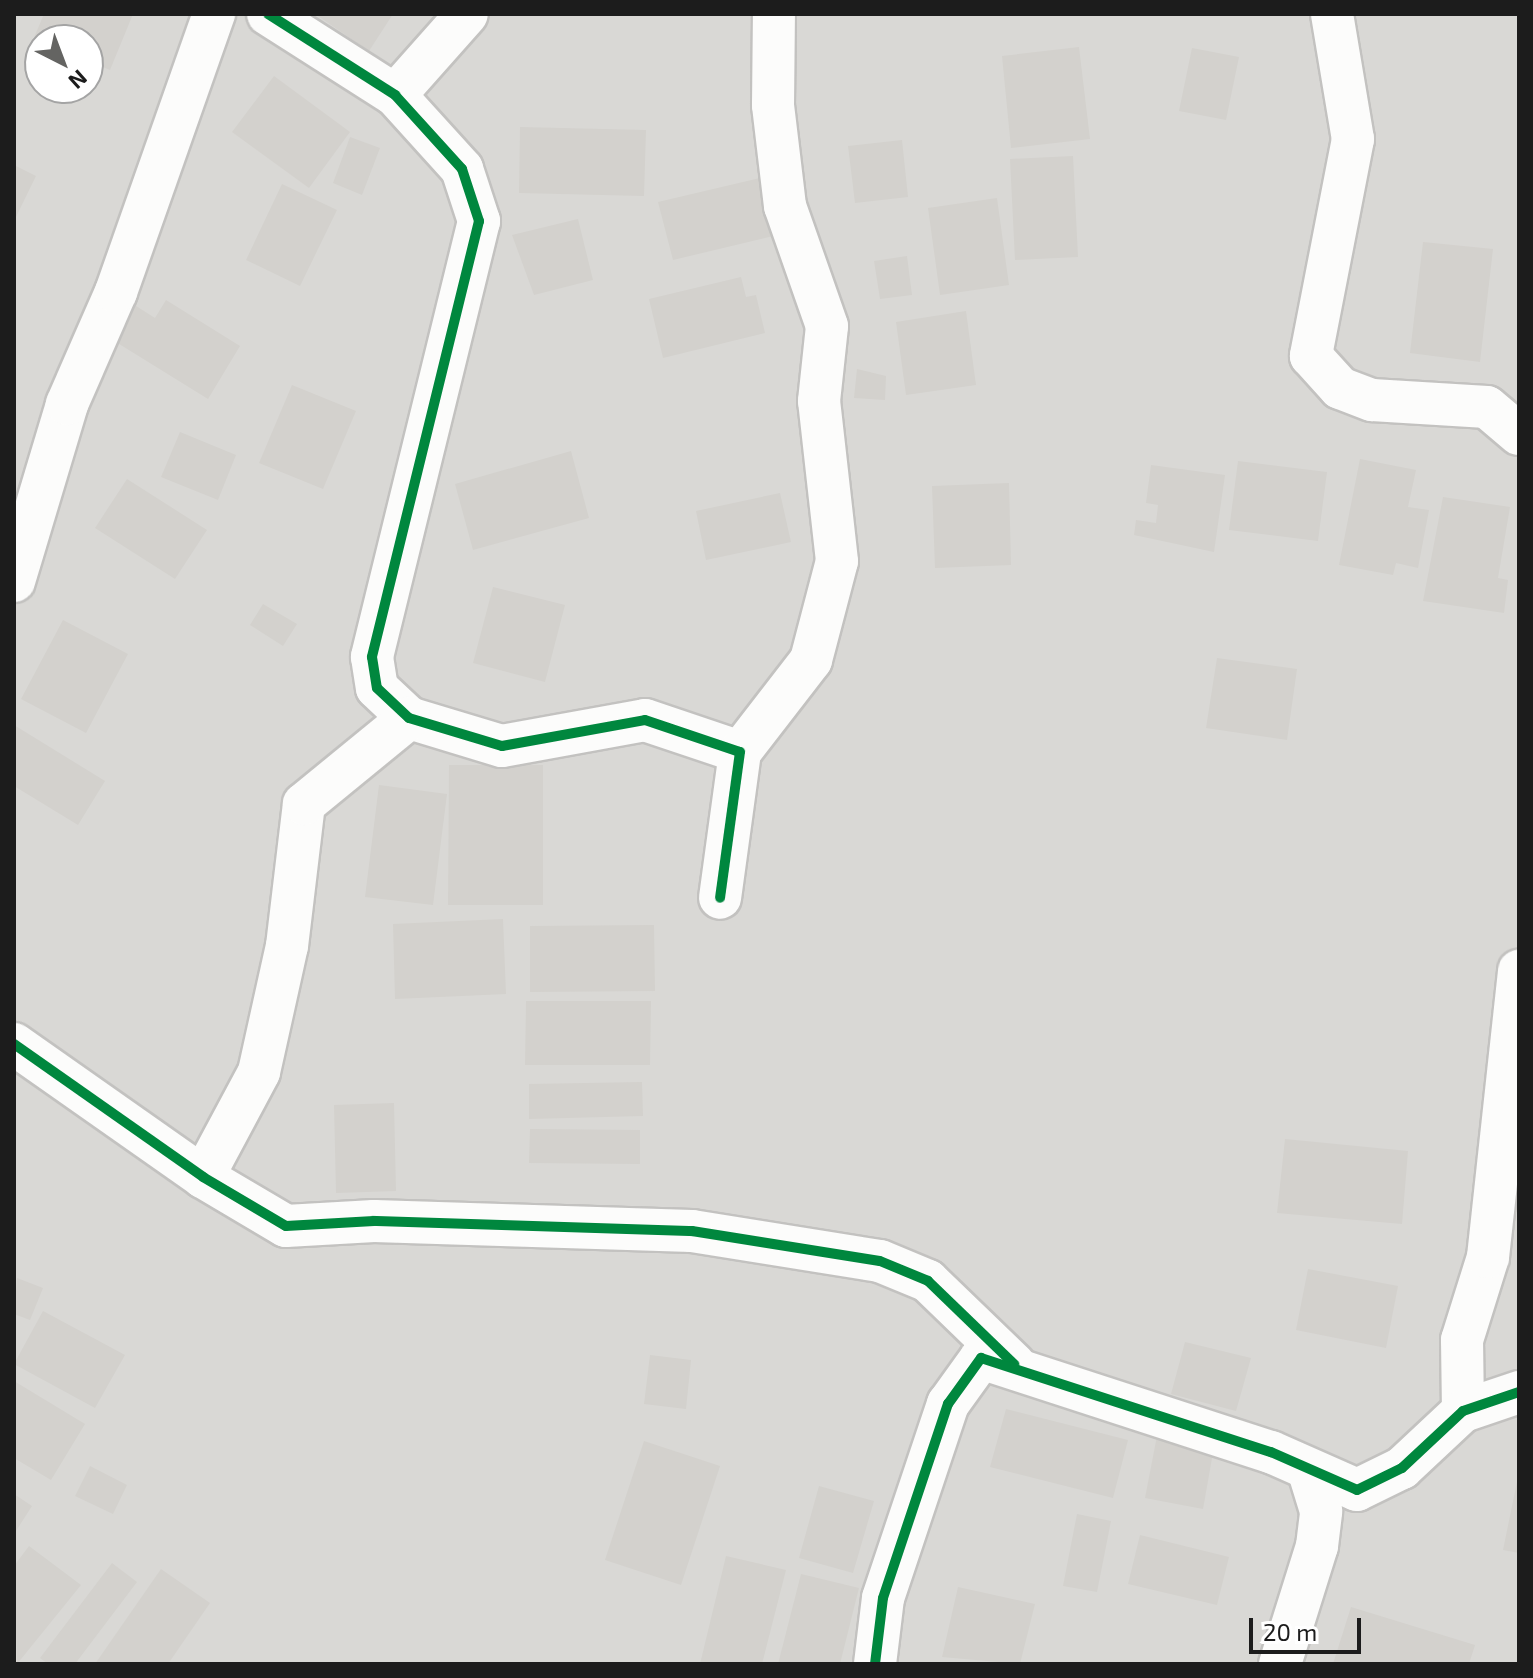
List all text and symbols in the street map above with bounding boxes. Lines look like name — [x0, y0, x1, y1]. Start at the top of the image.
north arrow — [24, 24, 104, 104]
text: N — [64, 65, 93, 95]
scale bar — [1253, 1602, 1365, 1652]
text: 20 m — [1263, 1617, 1317, 1646]

